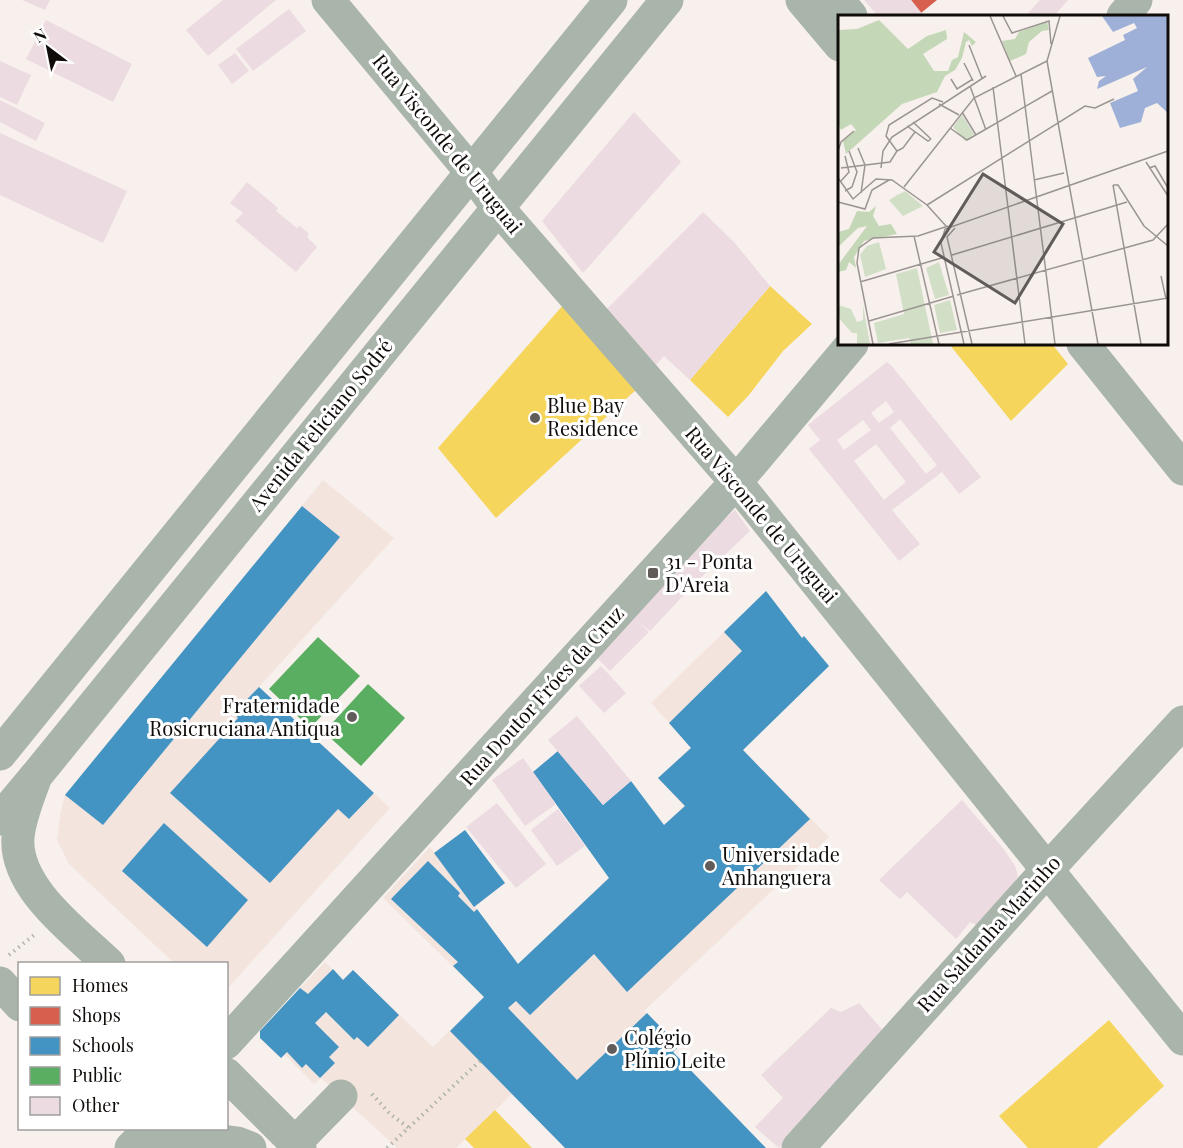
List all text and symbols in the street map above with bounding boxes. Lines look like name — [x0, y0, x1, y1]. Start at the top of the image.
inset map — [838, 15, 1168, 345]
north arrow — [18, 18, 78, 78]
text: N — [29, 23, 51, 47]
street label: Rua Visconde de Uruguai — [367, 48, 529, 238]
street label: Avenida Feliciano Sodré — [241, 332, 398, 517]
place label: Blue Bay Residence — [547, 391, 638, 441]
marker: Blue Bay Residence — [528, 411, 542, 425]
street label: Rua Visconde de Uruguai — [680, 420, 844, 608]
place label: 31 - Ponta D'Areia — [665, 547, 753, 597]
marker: 31 - Ponta D'Areia — [646, 566, 660, 580]
street label: Rua Doutor Fróes da Cruz — [453, 599, 629, 791]
place label: Fraternidade Rosicruciana Antiqua — [149, 691, 340, 741]
marker: Fraternidade Rosicruciana Antiqua — [345, 710, 359, 724]
place label: Universidade Anhanguera — [721, 840, 840, 890]
street label: Rua Saldanha Marinho — [910, 849, 1066, 1017]
marker: Universidade Anhanguera — [703, 859, 717, 873]
legend — [18, 962, 228, 1130]
text: Homes — [72, 973, 128, 997]
text: Shops — [72, 1003, 121, 1027]
place label: Colégio Plínio Leite — [624, 1023, 726, 1073]
text: Schools — [72, 1033, 134, 1057]
marker: Colégio Plínio Leite — [605, 1042, 619, 1056]
text: Public — [72, 1063, 122, 1087]
text: Other — [72, 1093, 119, 1117]

